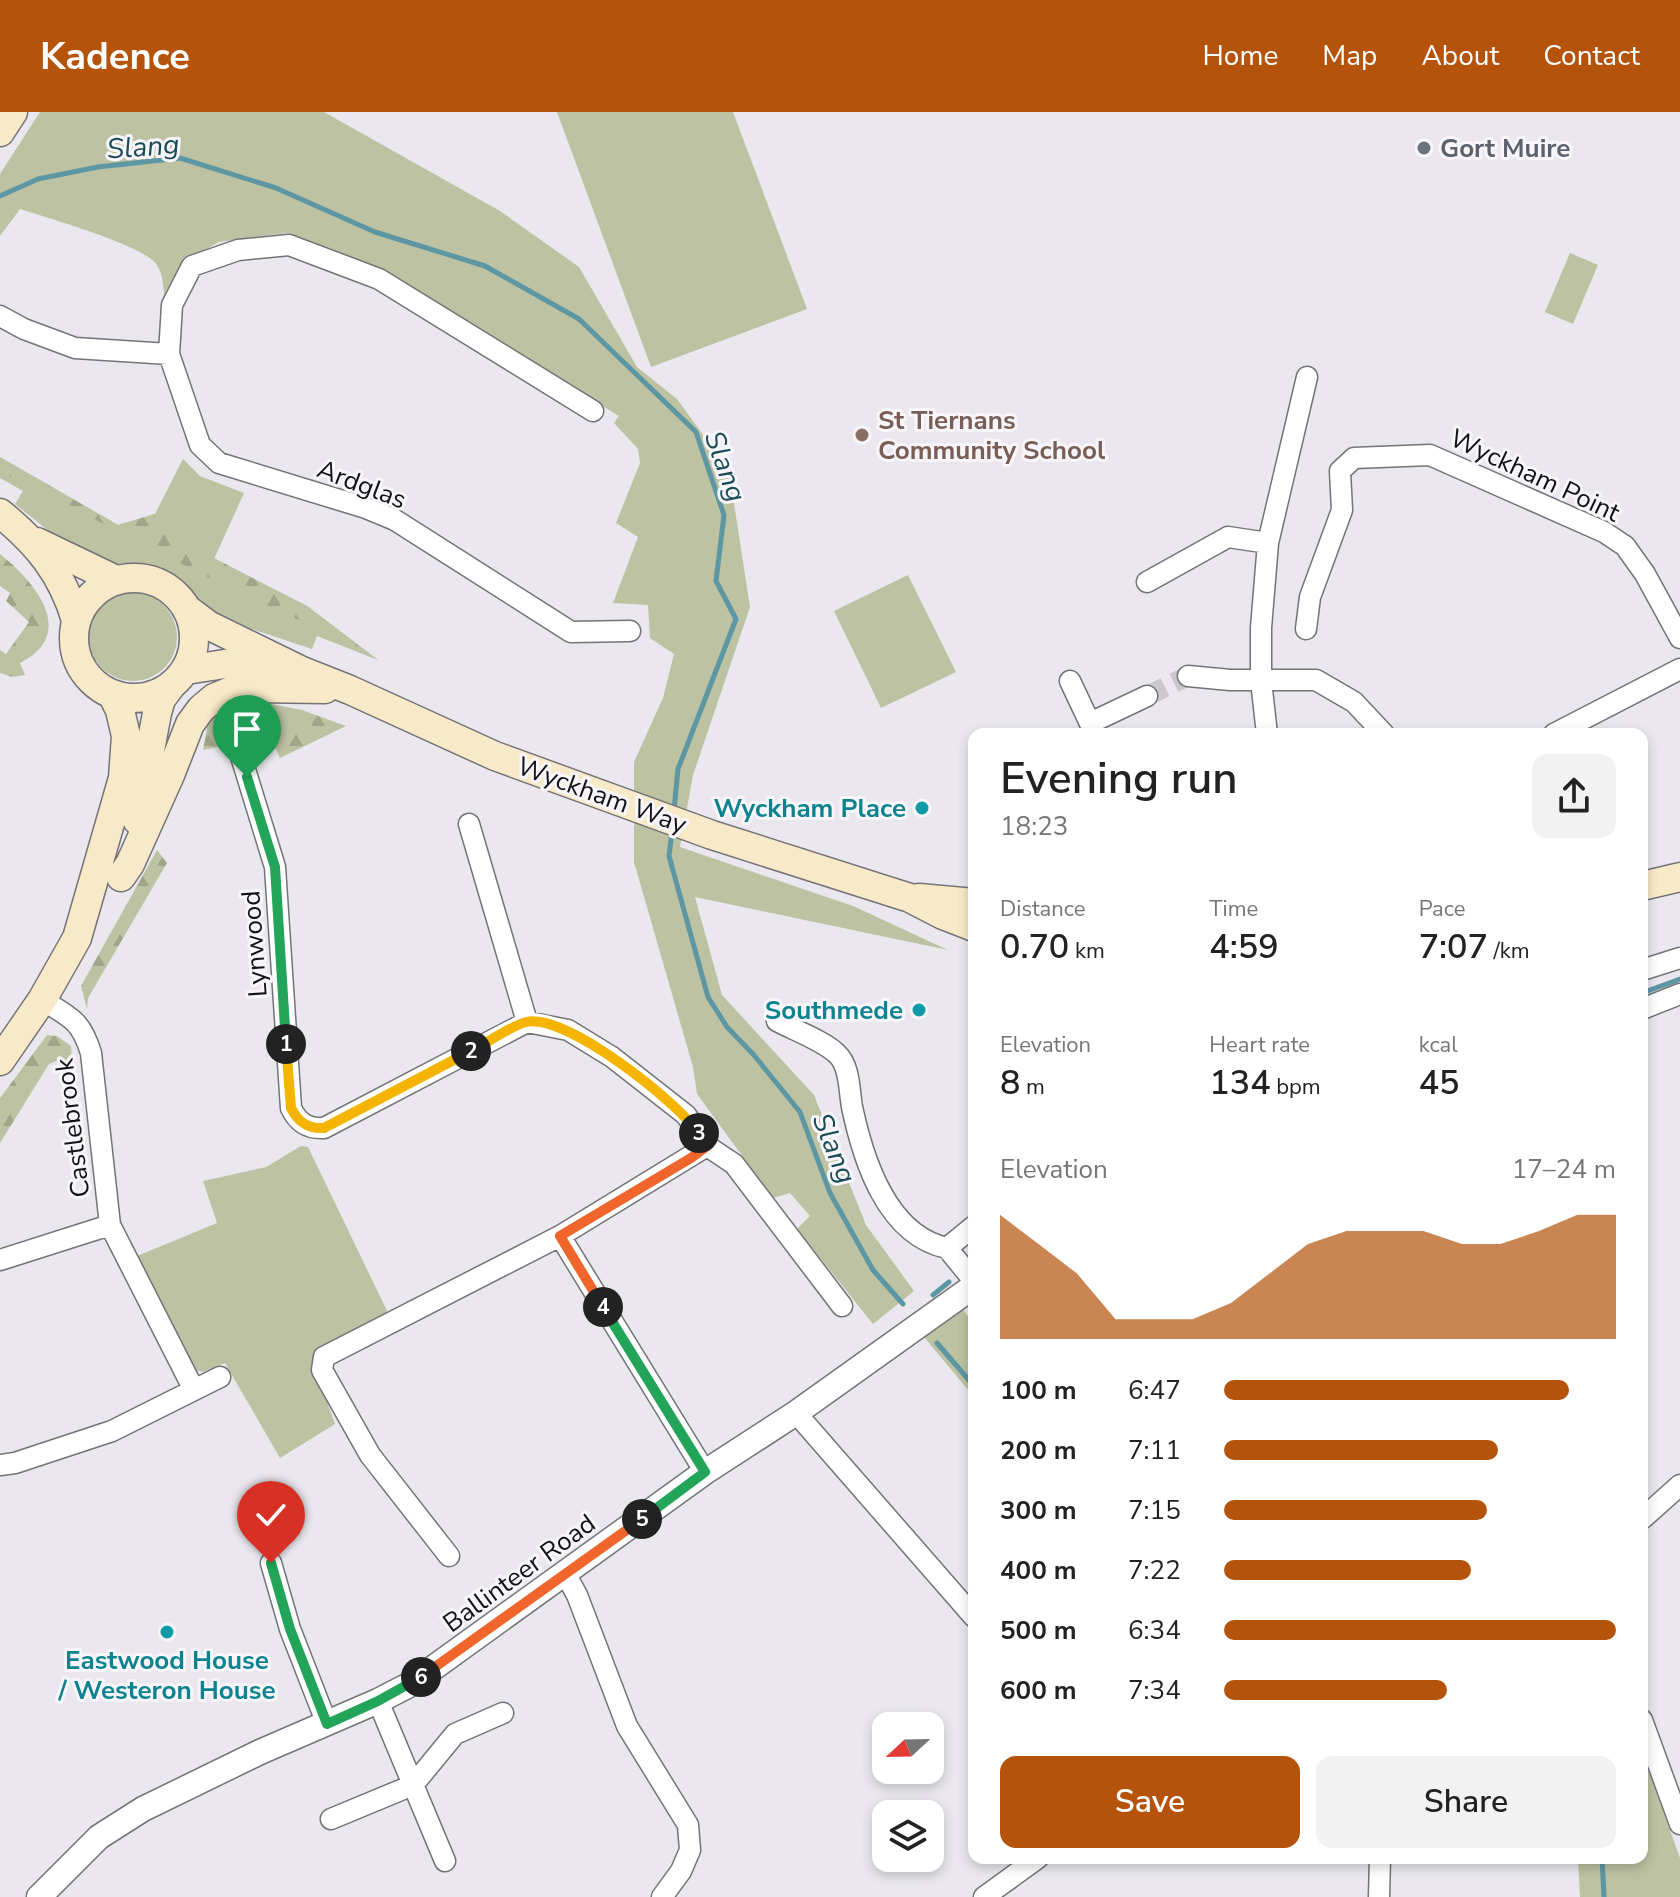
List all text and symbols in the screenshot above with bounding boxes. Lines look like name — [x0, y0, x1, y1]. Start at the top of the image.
text: Kadence — [40, 31, 190, 82]
text: Home — [1203, 37, 1278, 75]
text: Map — [1322, 37, 1377, 75]
text: About — [1421, 37, 1499, 75]
text: Contact — [1543, 37, 1640, 75]
water label: Slang — [105, 126, 181, 168]
place label: Gort Muire — [1440, 131, 1570, 166]
marker: Gort Muire — [1415, 139, 1433, 157]
place label: St Tiernans Community School — [878, 403, 1106, 468]
street label: Wyckham Point — [1444, 421, 1626, 531]
water label: Slang — [695, 426, 755, 507]
marker: St Tiernans Community School — [853, 426, 871, 444]
street label: Ardglas — [312, 452, 411, 517]
pin — [213, 695, 281, 777]
icon: arrive — [225, 707, 269, 751]
street label: Wyckham Way — [512, 749, 692, 843]
text: Evening run — [1000, 749, 1238, 809]
button: share — [1532, 754, 1616, 838]
place label: Wyckham Place — [713, 791, 906, 826]
marker: Wyckham Place — [913, 799, 931, 817]
text: 18:23 — [1000, 809, 1068, 844]
street label: Lynwood — [233, 889, 276, 998]
text: Distance — [1000, 894, 1085, 924]
text: Time — [1209, 894, 1258, 924]
text: Pace — [1419, 894, 1465, 924]
text: 0.70 — [1000, 924, 1069, 970]
text: 4:59 — [1209, 924, 1279, 970]
text: 7:07 — [1419, 924, 1488, 970]
text: km — [1069, 936, 1105, 966]
text: /km — [1488, 936, 1530, 966]
place label: Southmede — [765, 993, 903, 1028]
marker: Southmede — [910, 1001, 928, 1019]
pin: 1 — [266, 1024, 306, 1064]
text: 1 — [279, 1029, 293, 1059]
text: Elevation — [1000, 1030, 1091, 1060]
text: Heart rate — [1209, 1030, 1310, 1060]
text: kcal — [1419, 1030, 1458, 1060]
pin: 2 — [451, 1031, 491, 1071]
text: 2 — [464, 1036, 478, 1066]
street label: Castlebrook — [46, 1055, 98, 1200]
text: 8 — [1000, 1060, 1020, 1106]
text: 134 — [1209, 1060, 1271, 1106]
text: 45 — [1419, 1060, 1459, 1106]
text: m — [1020, 1072, 1045, 1102]
text: bpm — [1271, 1072, 1321, 1102]
water label: Slang — [803, 1108, 865, 1189]
pin: 3 — [679, 1113, 719, 1153]
text: 3 — [692, 1118, 706, 1148]
text: Elevation — [1000, 1152, 1108, 1187]
text: 17–24 m — [1512, 1152, 1616, 1187]
pin: 4 — [583, 1287, 623, 1327]
text: 4 — [596, 1292, 610, 1322]
text: 100 m — [1000, 1373, 1077, 1408]
text: 6:47 — [1128, 1373, 1181, 1408]
text: 200 m — [1000, 1433, 1077, 1468]
text: 7:11 — [1128, 1433, 1181, 1468]
pin — [237, 1481, 305, 1563]
icon: check — [249, 1493, 293, 1537]
text: 300 m — [1000, 1493, 1077, 1528]
text: 7:15 — [1128, 1493, 1181, 1528]
pin: 5 — [622, 1499, 662, 1539]
text: 5 — [635, 1504, 649, 1534]
street label: Ballinteer Road — [436, 1506, 603, 1641]
text: 400 m — [1000, 1553, 1077, 1588]
text: 7:22 — [1128, 1553, 1181, 1588]
text: 500 m — [1000, 1613, 1077, 1648]
text: 6:34 — [1128, 1613, 1181, 1648]
marker: Eastwood House / Westeron House — [158, 1623, 176, 1641]
place label: Eastwood House / Westeron House — [57, 1643, 276, 1708]
pin: 6 — [401, 1657, 441, 1697]
text: 6 — [414, 1662, 428, 1692]
text: 600 m — [1000, 1673, 1077, 1708]
text: 7:34 — [1128, 1673, 1181, 1708]
north arrow — [872, 1712, 944, 1784]
map controls — [872, 1712, 944, 1872]
button: Save — [1000, 1756, 1300, 1848]
button: Share — [1316, 1756, 1616, 1848]
button: layers — [872, 1800, 944, 1872]

